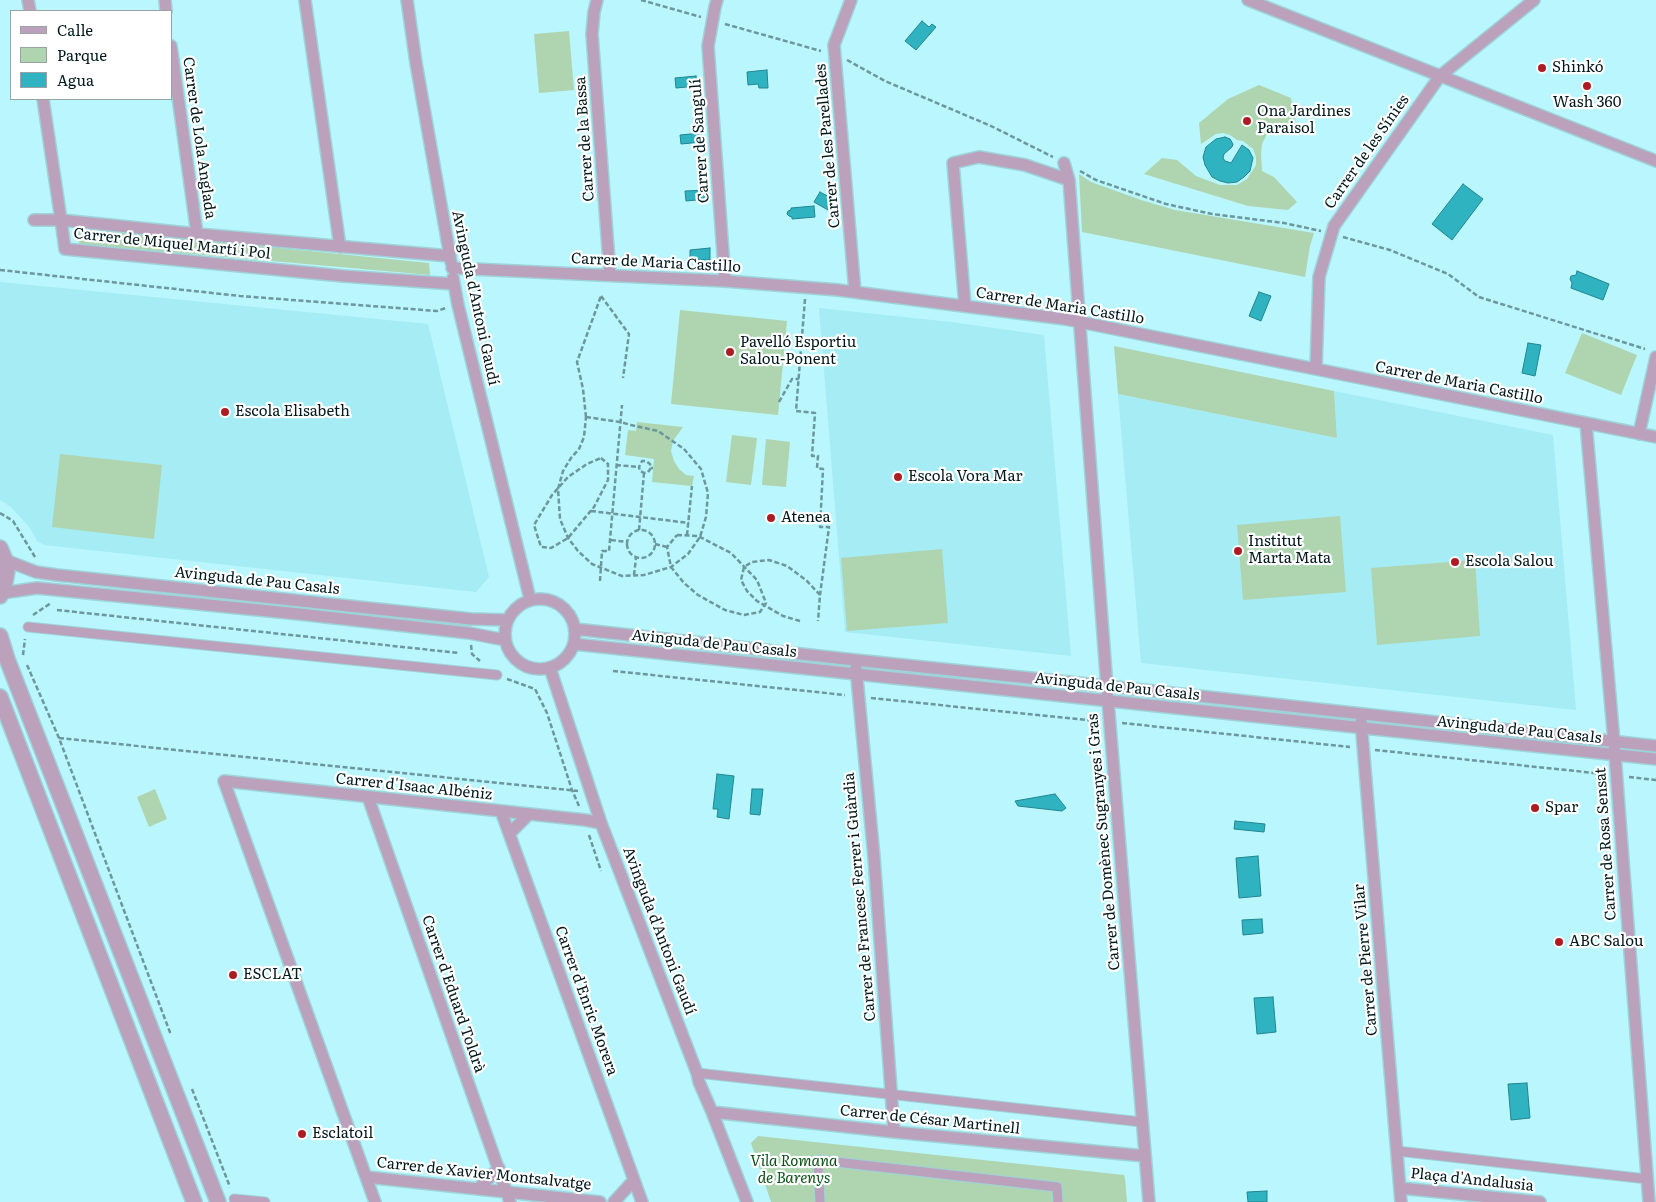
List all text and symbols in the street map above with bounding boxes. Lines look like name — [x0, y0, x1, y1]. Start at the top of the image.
legend — [10, 10, 172, 100]
text: Calle — [57, 18, 93, 41]
text: Parque — [57, 43, 107, 66]
street label: Carrer de Lola Anglada — [179, 56, 219, 220]
place label: Shinkó — [1552, 59, 1604, 77]
marker: Shinkó — [1536, 62, 1548, 74]
street label: Carrer de les Parellades — [812, 63, 844, 229]
text: Agua — [57, 68, 94, 91]
street label: Carrer de la Bassa — [572, 76, 598, 202]
street label: Carrer de Sangulí — [687, 78, 713, 204]
marker: Wash 360 — [1581, 80, 1593, 92]
street label: Carrer de les Sínies — [1321, 91, 1413, 213]
place label: Wash 360 — [1553, 94, 1621, 112]
place label: Ona Jardines Paraisol — [1257, 103, 1350, 138]
marker: Ona Jardines Paraisol — [1241, 115, 1253, 127]
street label: Avinguda d'Antoni Gaudí — [448, 209, 502, 387]
street label: Carrer de Miquel Martí i Pol — [73, 225, 271, 263]
street label: Carrer de Maria Castillo — [570, 250, 742, 276]
street label: Carrer de Maria Castillo — [974, 284, 1146, 328]
place label: Pavelló Esportiu Salou-Ponent — [740, 334, 856, 369]
marker: Pavelló Esportiu Salou-Ponent — [724, 346, 736, 358]
street label: Carrer de Maria Castillo — [1374, 358, 1544, 408]
place label: Escola Elisabeth — [235, 403, 350, 421]
marker: Escola Elisabeth — [219, 406, 231, 418]
place label: Escola Vora Mar — [908, 468, 1023, 486]
marker: Escola Vora Mar — [892, 471, 904, 483]
place label: Atenea — [781, 509, 831, 527]
marker: Atenea — [765, 512, 777, 524]
place label: Institut Marta Mata — [1248, 533, 1331, 568]
marker: Institut Marta Mata — [1232, 545, 1244, 557]
place label: Escola Salou — [1465, 553, 1553, 571]
marker: Escola Salou — [1449, 556, 1461, 568]
street label: Avinguda de Pau Casals — [174, 563, 340, 599]
street label: Avinguda de Pau Casals — [631, 626, 797, 662]
street label: Avinguda de Pau Casals — [1034, 669, 1200, 705]
street label: Avinguda de Pau Casals — [1436, 712, 1602, 748]
street label: Carrer de Domènec Sugranyes i Gras — [1084, 713, 1124, 971]
street label: Carrer de Rosa Sensat — [1592, 767, 1620, 921]
street label: Carrer d'Isaac Albéniz — [335, 770, 493, 804]
street label: Carrer de Francesc Ferrer i Guàrdia — [840, 772, 880, 1022]
place label: Spar — [1545, 799, 1578, 817]
marker: Spar — [1529, 802, 1541, 814]
street label: Avinguda d'Antoni Gaudí — [619, 845, 699, 1017]
street label: Carrer de Pierre Vilar — [1350, 883, 1382, 1037]
street label: Carrer d'Eduard Toldrà — [418, 913, 488, 1075]
street label: Carrer d'Enric Morera — [551, 924, 621, 1078]
place label: ABC Salou — [1569, 933, 1643, 951]
marker: ABC Salou — [1553, 936, 1565, 948]
place label: ESCLAT — [243, 966, 302, 984]
marker: ESCLAT — [227, 969, 239, 981]
street label: Carrer de César Martinell — [839, 1102, 1021, 1138]
place label: Esclatoil — [312, 1125, 373, 1143]
marker: Esclatoil — [296, 1128, 308, 1140]
park label: Vila Romana de Barenys — [750, 1153, 838, 1188]
street label: Carrer de Xavier Montsalvatge — [376, 1154, 592, 1194]
street label: Plaça d'Andalusia — [1409, 1165, 1535, 1195]

